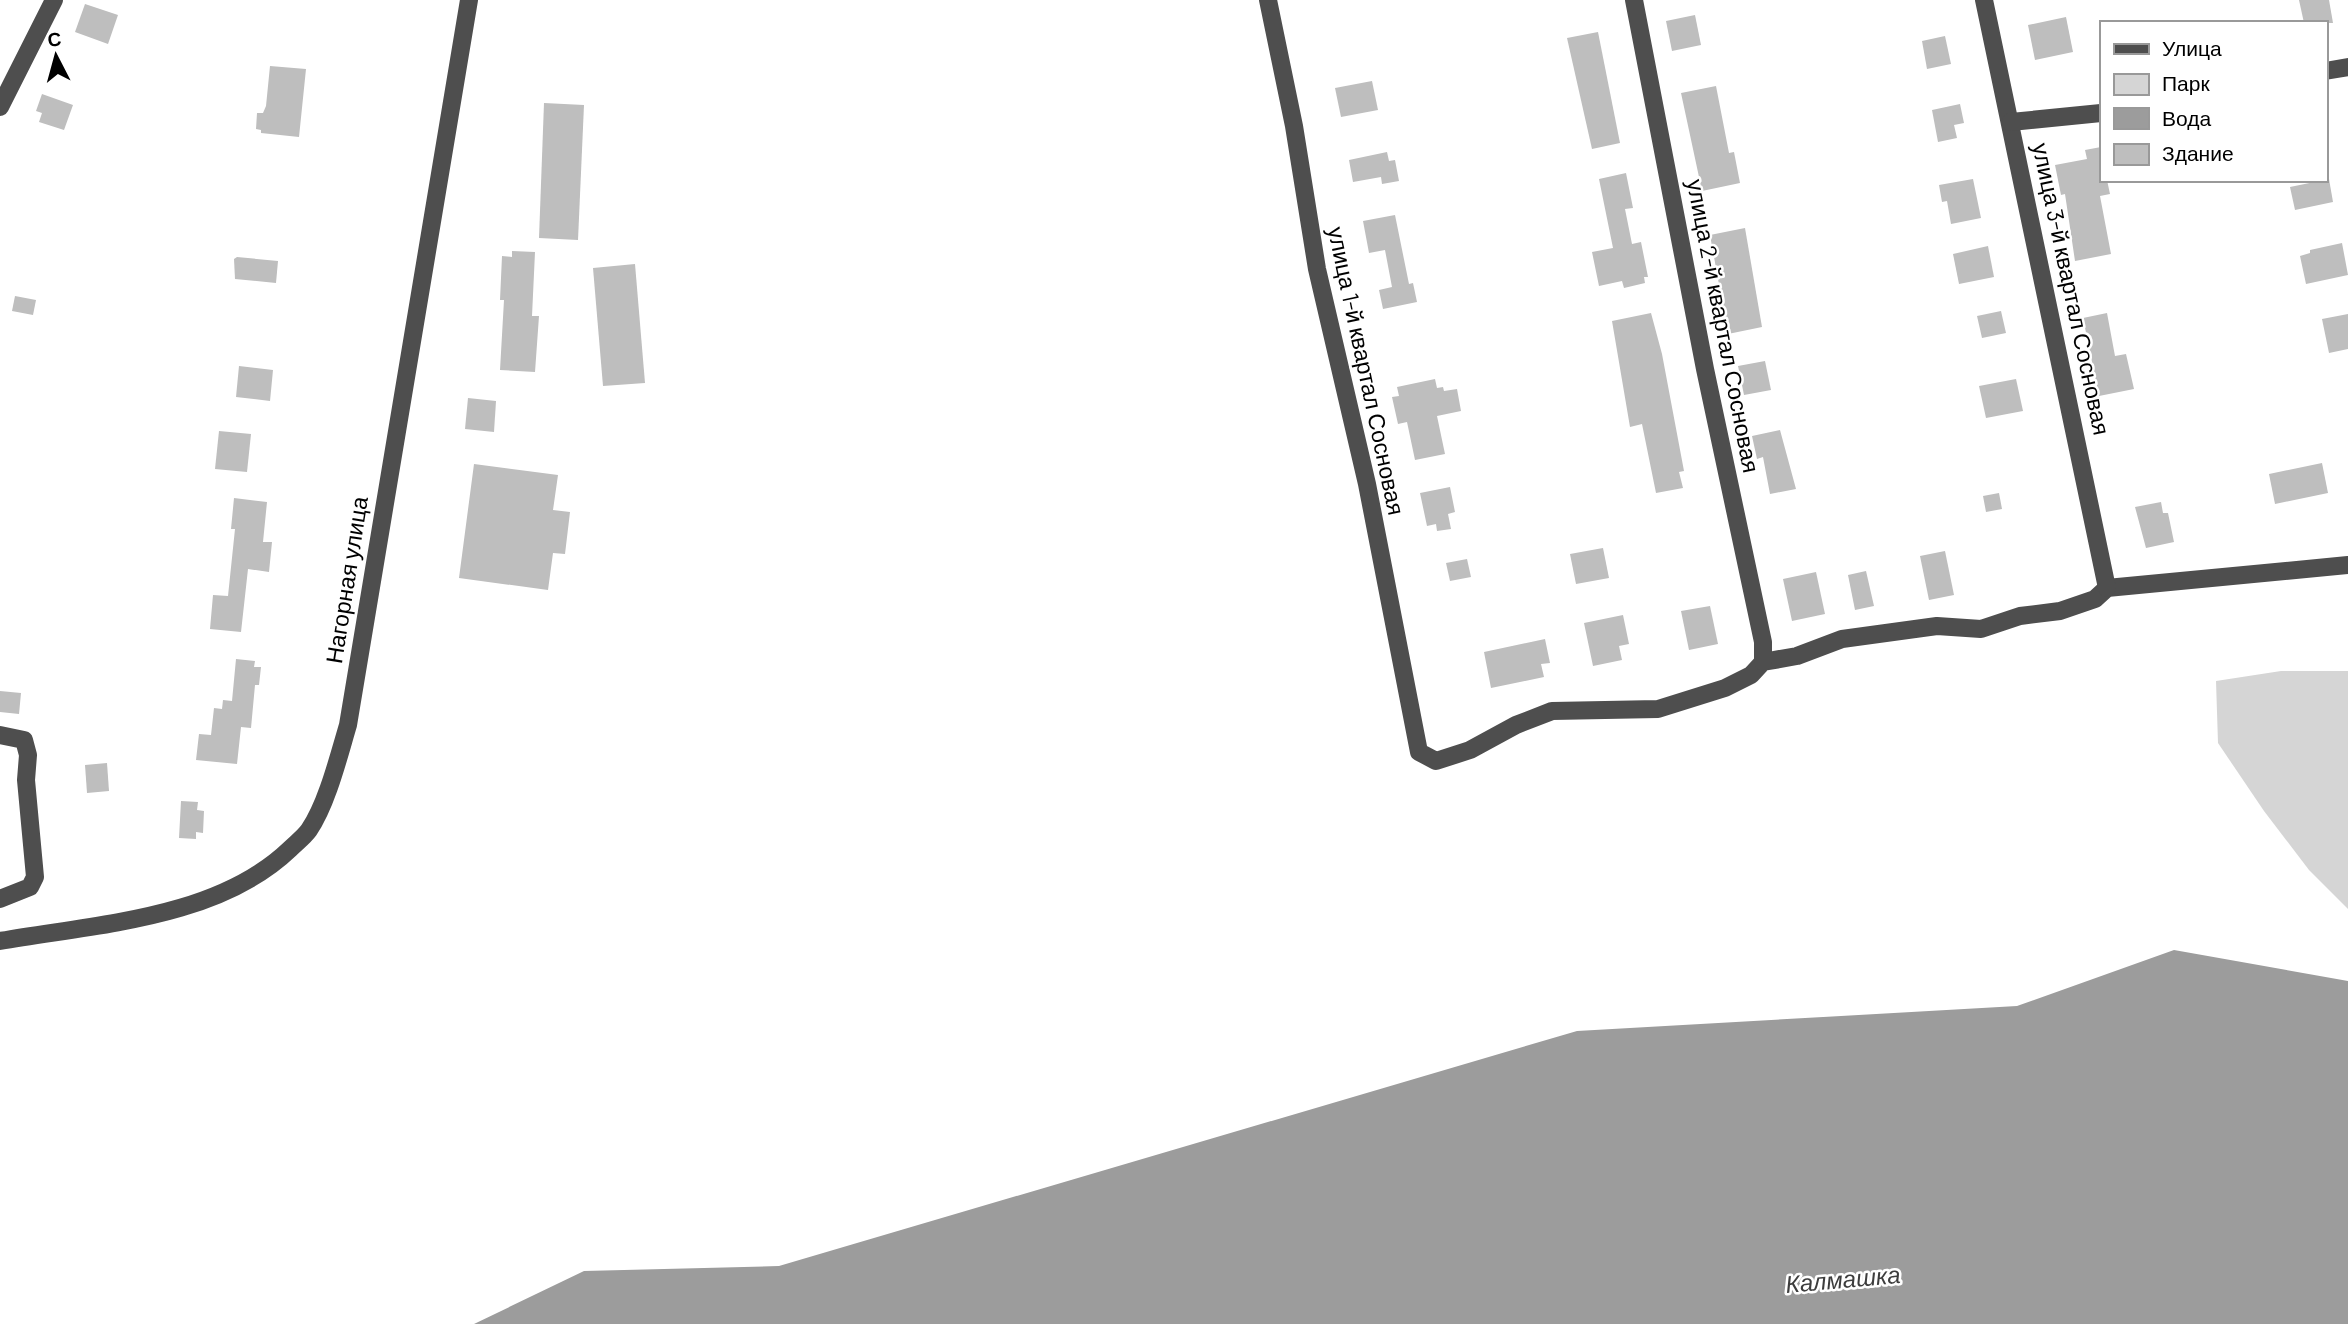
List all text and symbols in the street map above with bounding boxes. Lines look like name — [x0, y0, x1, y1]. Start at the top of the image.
north arrow — [21, 21, 91, 91]
legend — [2100, 21, 2327, 182]
text: С — [46, 26, 62, 51]
text: Улица — [2162, 35, 2222, 60]
text: Парк — [2162, 70, 2210, 95]
text: Вода — [2162, 105, 2211, 130]
street label: улица 3-й квартал Сосновая — [2027, 140, 2117, 437]
text: Здание — [2162, 140, 2234, 165]
street label: улица 2-й квартал Сосновая — [1682, 177, 1766, 475]
street label: улица 1-й квартал Сосновая — [1323, 224, 1411, 518]
street label: Нагорная улица — [319, 494, 373, 665]
water label: Калмашка — [1784, 1259, 1901, 1298]

